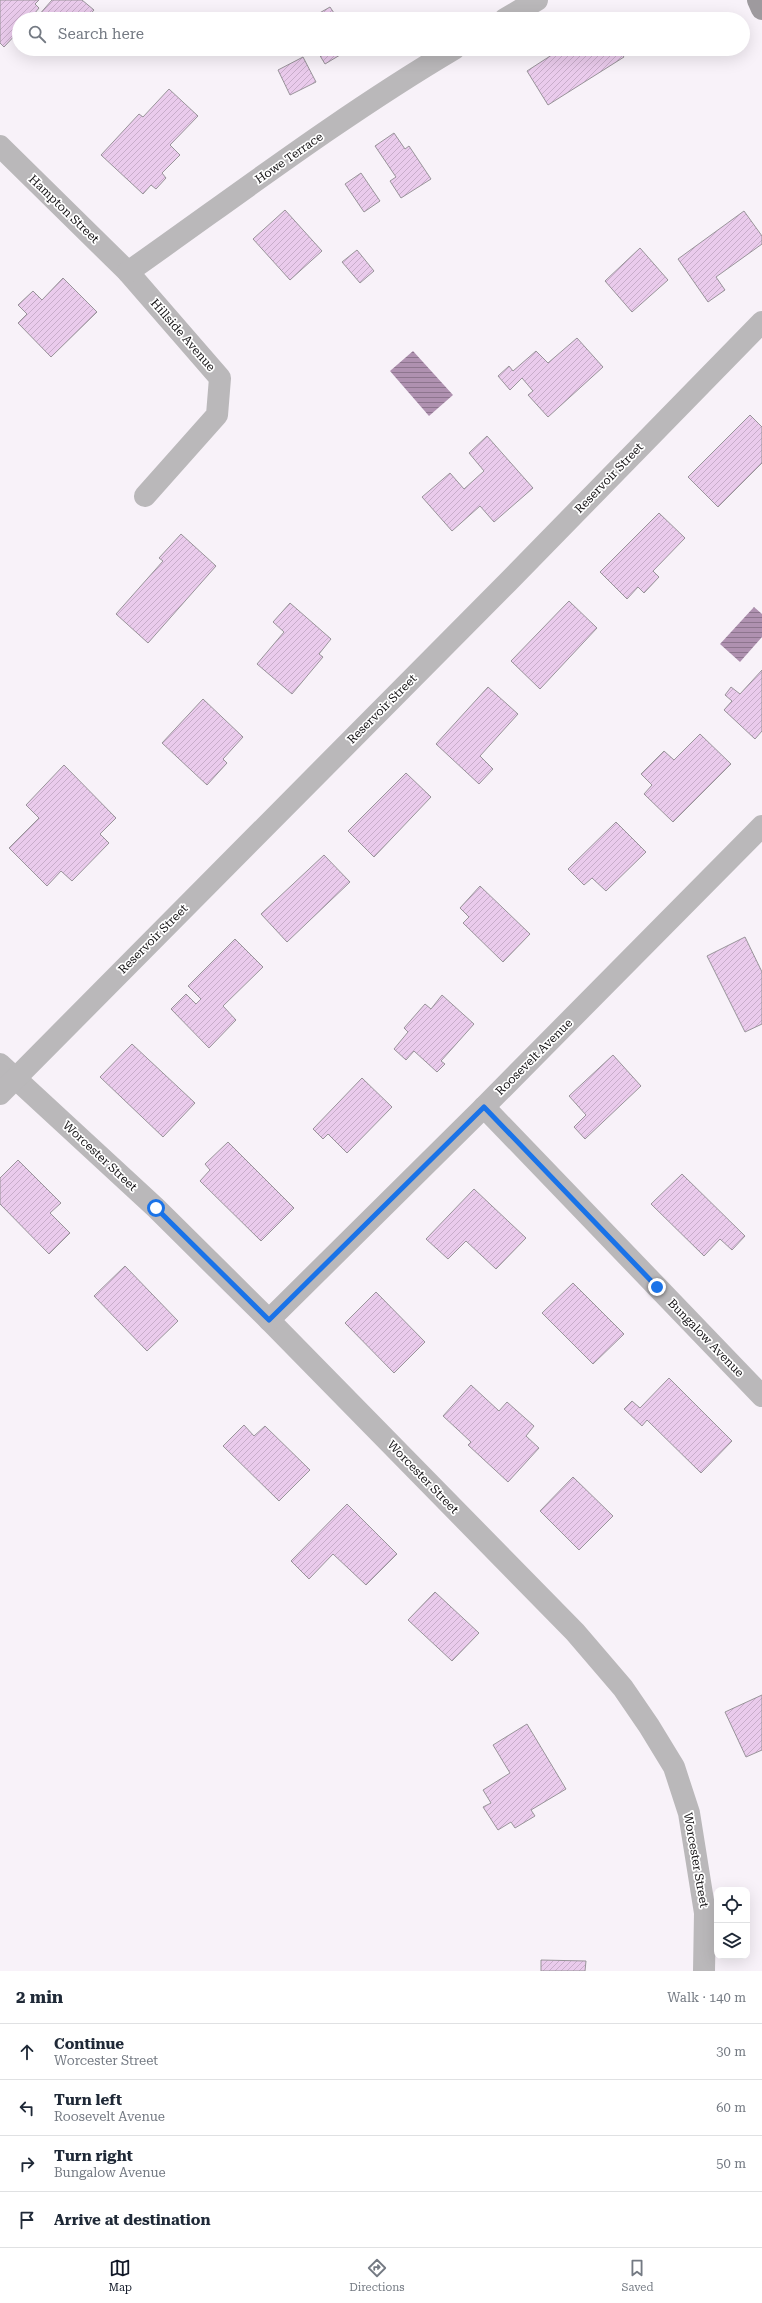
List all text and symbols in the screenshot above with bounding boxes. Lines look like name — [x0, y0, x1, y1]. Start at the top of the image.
search box — [12, 12, 750, 56]
icon: search — [26, 23, 48, 45]
text: Search here — [58, 25, 144, 43]
street label: Howe Terrace — [252, 129, 326, 187]
street label: Hampton Street — [26, 172, 102, 246]
street label: Hillside Avenue — [148, 296, 218, 374]
street label: Reservoir Street — [572, 440, 647, 516]
street label: Reservoir Street — [344, 671, 420, 747]
street label: Reservoir Street — [115, 901, 191, 977]
street label: Roosevelt Avenue — [493, 1016, 575, 1098]
street label: Worcester Street — [60, 1118, 140, 1194]
route start — [147, 1199, 165, 1217]
route end — [648, 1278, 666, 1296]
street label: Bungalow Avenue — [665, 1296, 747, 1380]
street label: Worcester Street — [385, 1438, 462, 1517]
street label: Worcester Street — [681, 1811, 711, 1909]
map controls — [714, 1887, 750, 1959]
button: locate — [714, 1887, 750, 1923]
button: layers — [714, 1923, 750, 1959]
text: 2 min — [16, 1987, 63, 2007]
text: Walk · 140 m — [667, 1990, 746, 2005]
text: Continue — [54, 2035, 124, 2053]
icon: ahead — [16, 2041, 38, 2063]
text: 30 m — [716, 2044, 746, 2059]
text: Worcester Street — [54, 2053, 158, 2068]
text: Turn left — [54, 2091, 122, 2109]
icon: left — [16, 2097, 38, 2119]
text: 60 m — [716, 2100, 746, 2115]
text: Roosevelt Avenue — [54, 2109, 165, 2124]
text: Turn right — [54, 2147, 133, 2165]
icon: right — [16, 2153, 38, 2175]
text: 50 m — [716, 2156, 746, 2171]
text: Bungalow Avenue — [54, 2165, 166, 2180]
icon: arrive — [16, 2209, 38, 2231]
text: Arrive at destination — [54, 2211, 210, 2229]
tab: Map — [109, 2257, 132, 2294]
tab: Directions — [349, 2257, 404, 2294]
tab: Saved — [622, 2257, 653, 2294]

